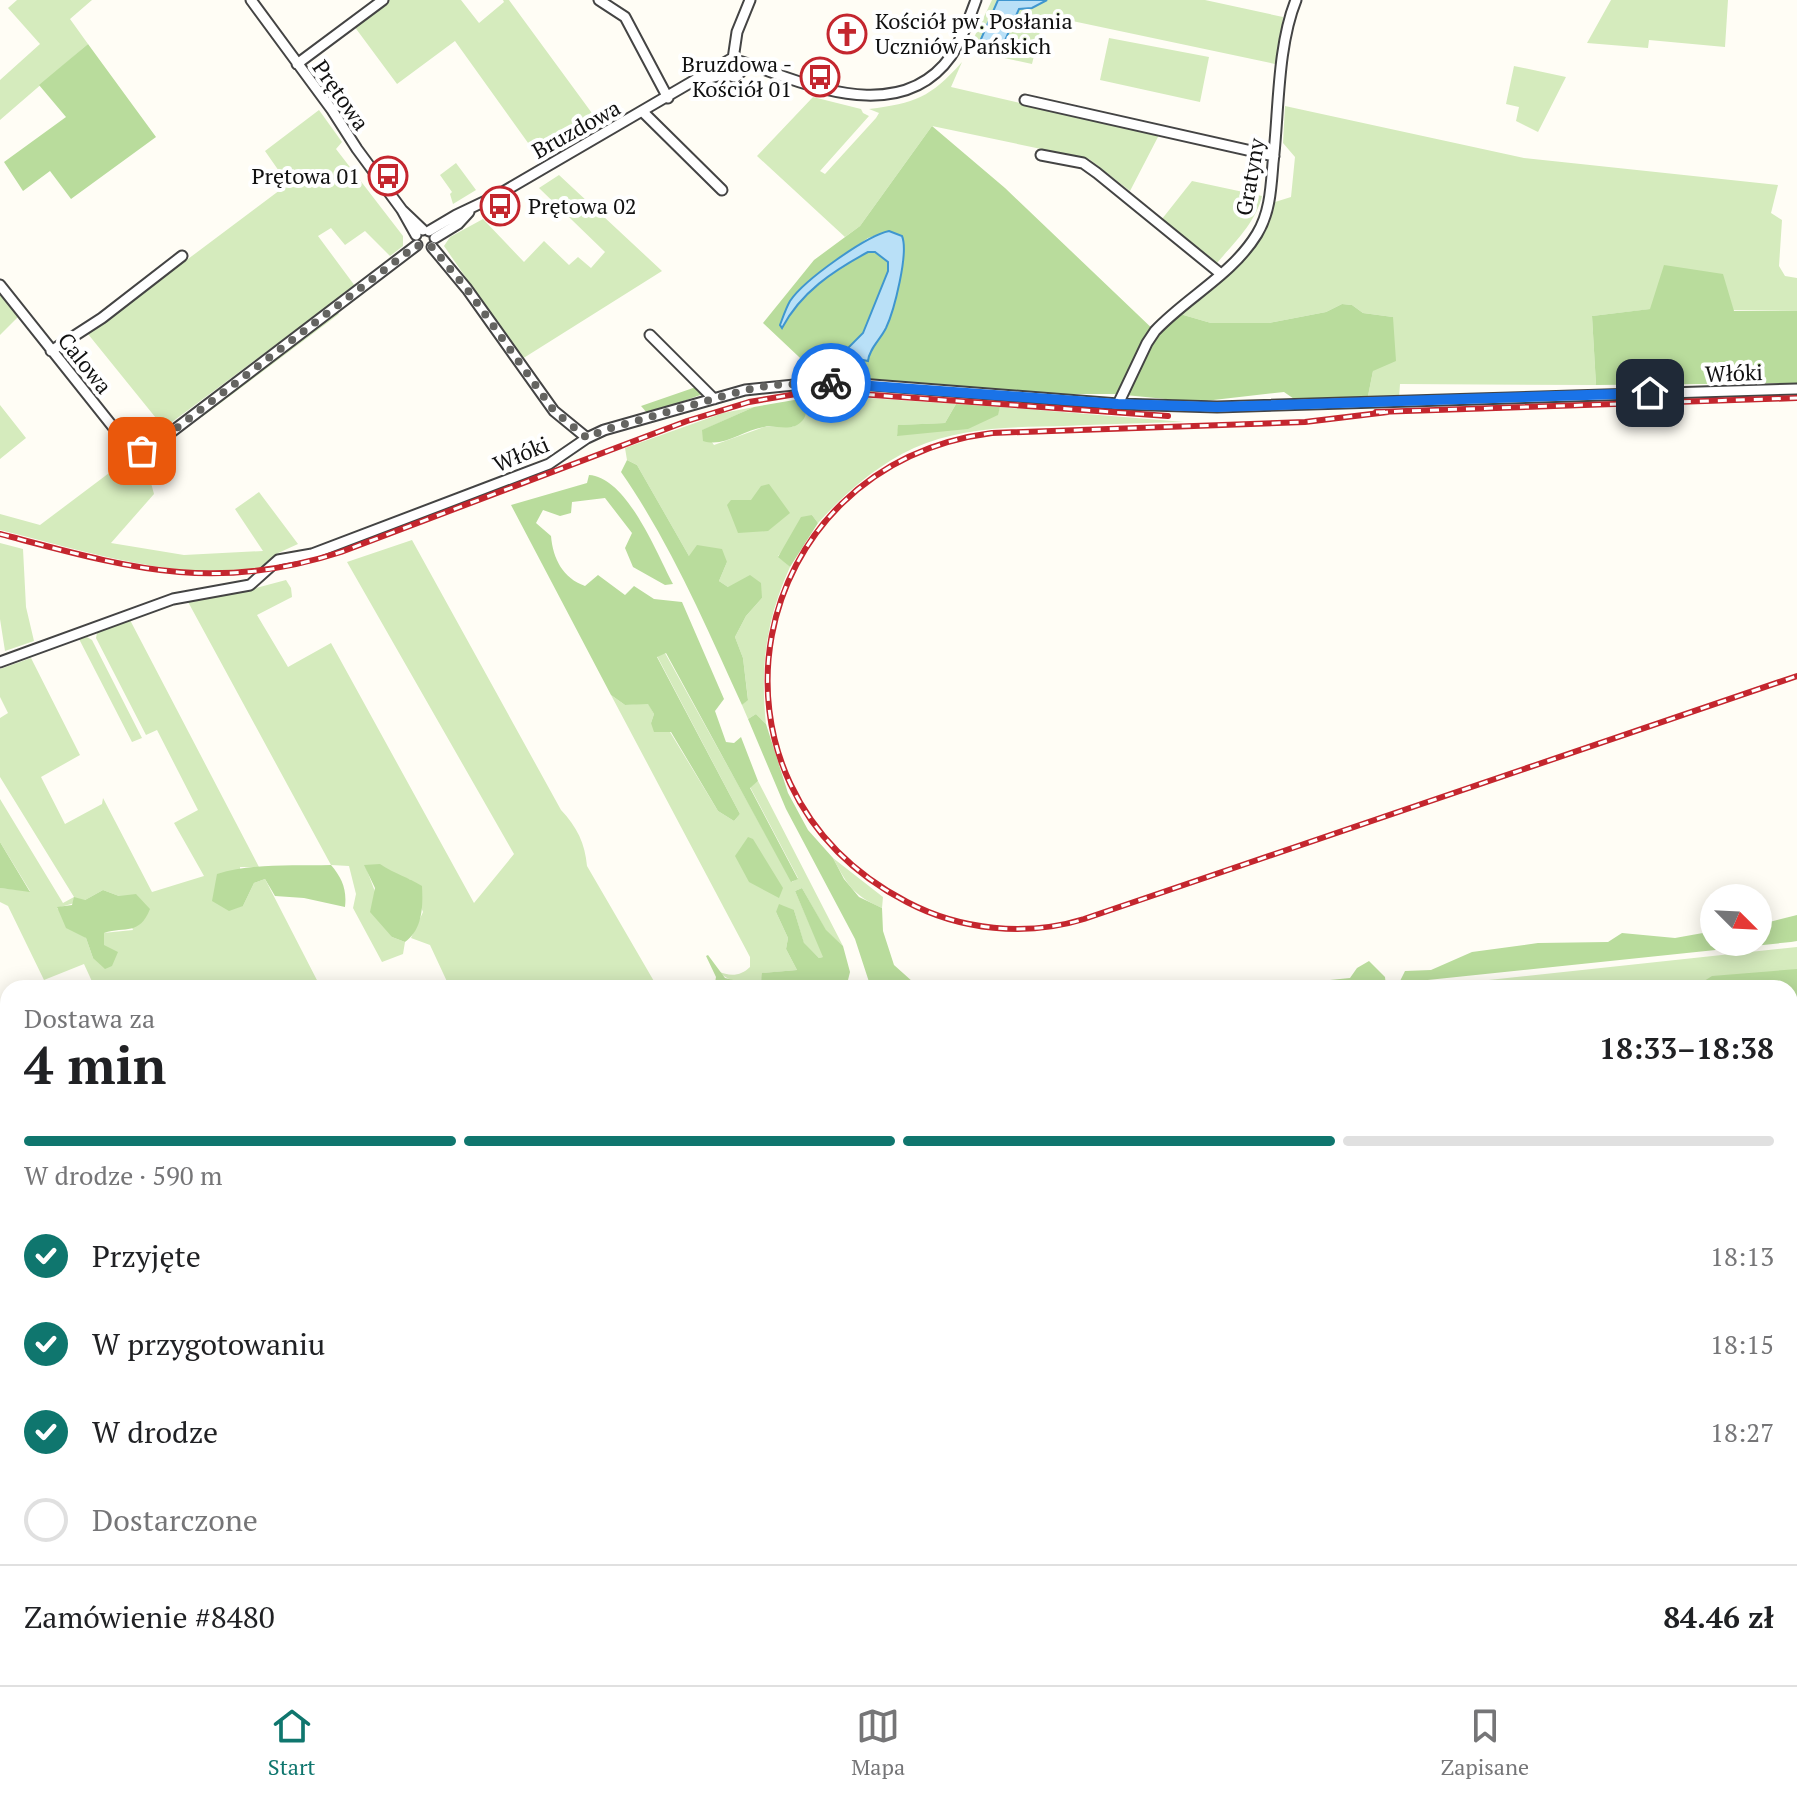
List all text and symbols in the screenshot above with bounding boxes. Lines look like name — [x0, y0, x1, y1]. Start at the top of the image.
place label: Kościół pw. Posłania Uczniów Pańskich — [875, 6, 1073, 60]
church icon: Kościół pw. Posłania Uczniów Pańskich — [826, 13, 868, 55]
place label: Bruzdowa - Kościół 01 — [682, 49, 792, 103]
street label: Prętowa — [307, 54, 376, 136]
bus stop icon: Bruzdowa - Kościół 01 — [799, 56, 841, 98]
street label: Bruzdowa — [526, 92, 625, 165]
street label: Gratyny — [1228, 135, 1271, 218]
bus stop icon: Prętowa 01 — [367, 155, 409, 197]
place label: Prętowa 01 — [251, 161, 360, 190]
bus stop icon: Prętowa 02 — [479, 185, 521, 227]
place label: Prętowa 02 — [528, 191, 637, 220]
street label: Calowa — [52, 326, 119, 399]
courier — [791, 343, 871, 423]
street label: Włóki — [1705, 357, 1763, 388]
pin — [1616, 359, 1684, 427]
icon: bike — [809, 361, 853, 405]
icon: home — [1628, 371, 1672, 415]
pin — [108, 417, 176, 485]
icon: bag — [120, 429, 164, 473]
street label: Włóki — [489, 429, 553, 478]
north arrow — [1700, 884, 1772, 956]
map controls — [1700, 884, 1772, 956]
text: Dostawa za — [24, 1001, 155, 1035]
text: 18:33–18:38 — [1599, 1028, 1774, 1068]
text: 4 min — [24, 1030, 166, 1099]
text: W drodze · 590 m — [24, 1158, 222, 1192]
icon: check — [24, 1234, 68, 1278]
text: Przyjęte — [92, 1236, 201, 1276]
text: 18:13 — [1710, 1239, 1774, 1273]
icon: check — [24, 1322, 68, 1366]
text: W przygotowaniu — [92, 1324, 325, 1364]
text: 18:15 — [1710, 1327, 1774, 1361]
icon: check — [24, 1410, 68, 1454]
text: W drodze — [92, 1412, 218, 1452]
text: 18:27 — [1710, 1415, 1774, 1449]
text: Dostarczone — [92, 1500, 258, 1540]
text: Zamówienie #8480 — [24, 1597, 275, 1637]
text: 84.46 zł — [1663, 1597, 1774, 1637]
tab: Start — [268, 1704, 316, 1781]
tab: Mapa — [851, 1704, 905, 1781]
tab: Zapisane — [1441, 1704, 1529, 1781]

